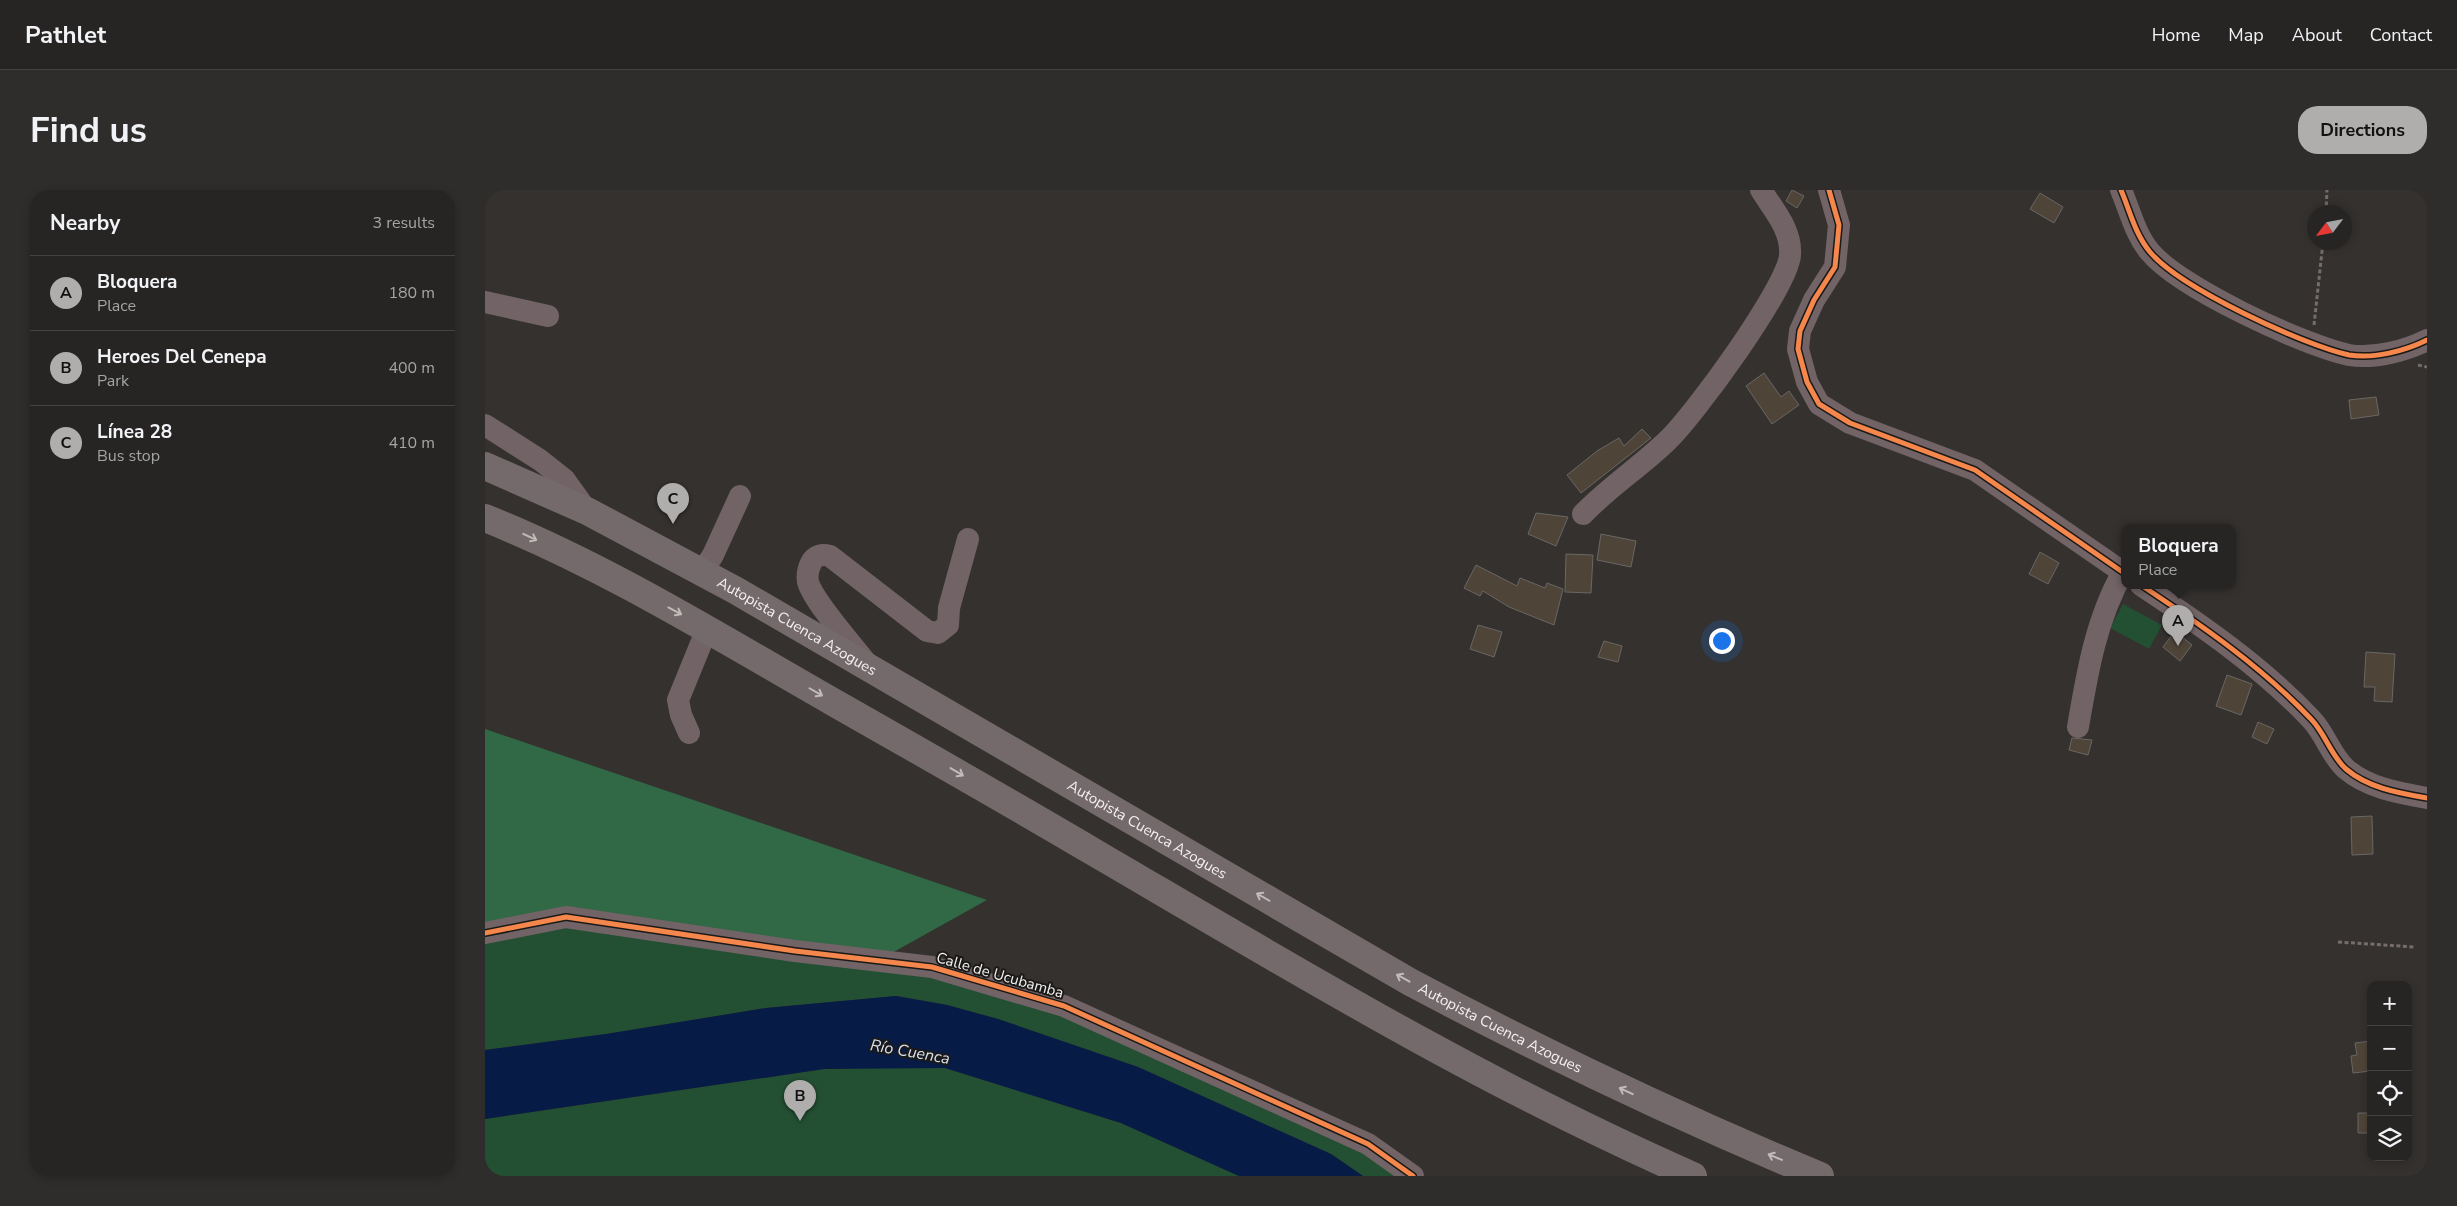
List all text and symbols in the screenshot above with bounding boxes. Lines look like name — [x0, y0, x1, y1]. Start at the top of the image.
text: Pathlet — [25, 19, 106, 51]
text: Home — [2152, 23, 2200, 47]
text: Map — [2228, 23, 2264, 47]
text: About — [2292, 23, 2342, 47]
text: Contact — [2370, 23, 2432, 47]
button: Directions — [2298, 106, 2427, 154]
text: Find us — [30, 107, 147, 154]
north arrow — [2307, 205, 2352, 250]
text: Nearby — [50, 209, 120, 237]
text: 3 results — [373, 212, 435, 234]
text: Bloquera — [97, 269, 177, 295]
text: A — [60, 282, 72, 304]
text: 180 m — [388, 282, 435, 304]
text: Place — [97, 295, 136, 317]
text: Heroes Del Cenepa — [97, 344, 267, 370]
text: B — [60, 357, 72, 379]
text: 400 m — [388, 357, 435, 379]
text: Park — [97, 370, 129, 392]
text: Línea 28 — [97, 419, 172, 445]
text: C — [61, 432, 71, 454]
text: 410 m — [388, 432, 435, 454]
text: Bus stop — [97, 445, 160, 467]
pin: C — [657, 483, 689, 524]
popup — [2121, 524, 2236, 589]
one-way arrow — [522, 533, 537, 542]
text: Bloquera — [2138, 533, 2219, 559]
text: Place — [2138, 559, 2177, 581]
street label: Autopista Cuenca Azogues — [714, 572, 881, 680]
pin: A — [2162, 605, 2194, 646]
one-way arrow — [667, 606, 682, 616]
your location — [1709, 628, 1735, 654]
one-way arrow — [808, 687, 823, 697]
one-way arrow — [949, 767, 964, 777]
street label: Autopista Cuenca Azogues — [1064, 775, 1231, 884]
one-way arrow — [1256, 891, 1270, 901]
street label: Calle de Ucubamba — [934, 947, 1066, 1003]
one-way arrow — [1396, 973, 1411, 983]
street label: Autopista Cuenca Azogues — [1415, 978, 1586, 1078]
map controls — [2367, 981, 2412, 1161]
button: + — [2367, 981, 2412, 1026]
button: − — [2367, 1026, 2412, 1071]
water label: Río Cuenca — [868, 1034, 952, 1070]
button: locate — [2367, 1071, 2412, 1116]
pin: B — [784, 1080, 816, 1121]
one-way arrow — [1619, 1085, 1634, 1095]
button: layers — [2367, 1116, 2412, 1161]
one-way arrow — [1768, 1152, 1783, 1162]

